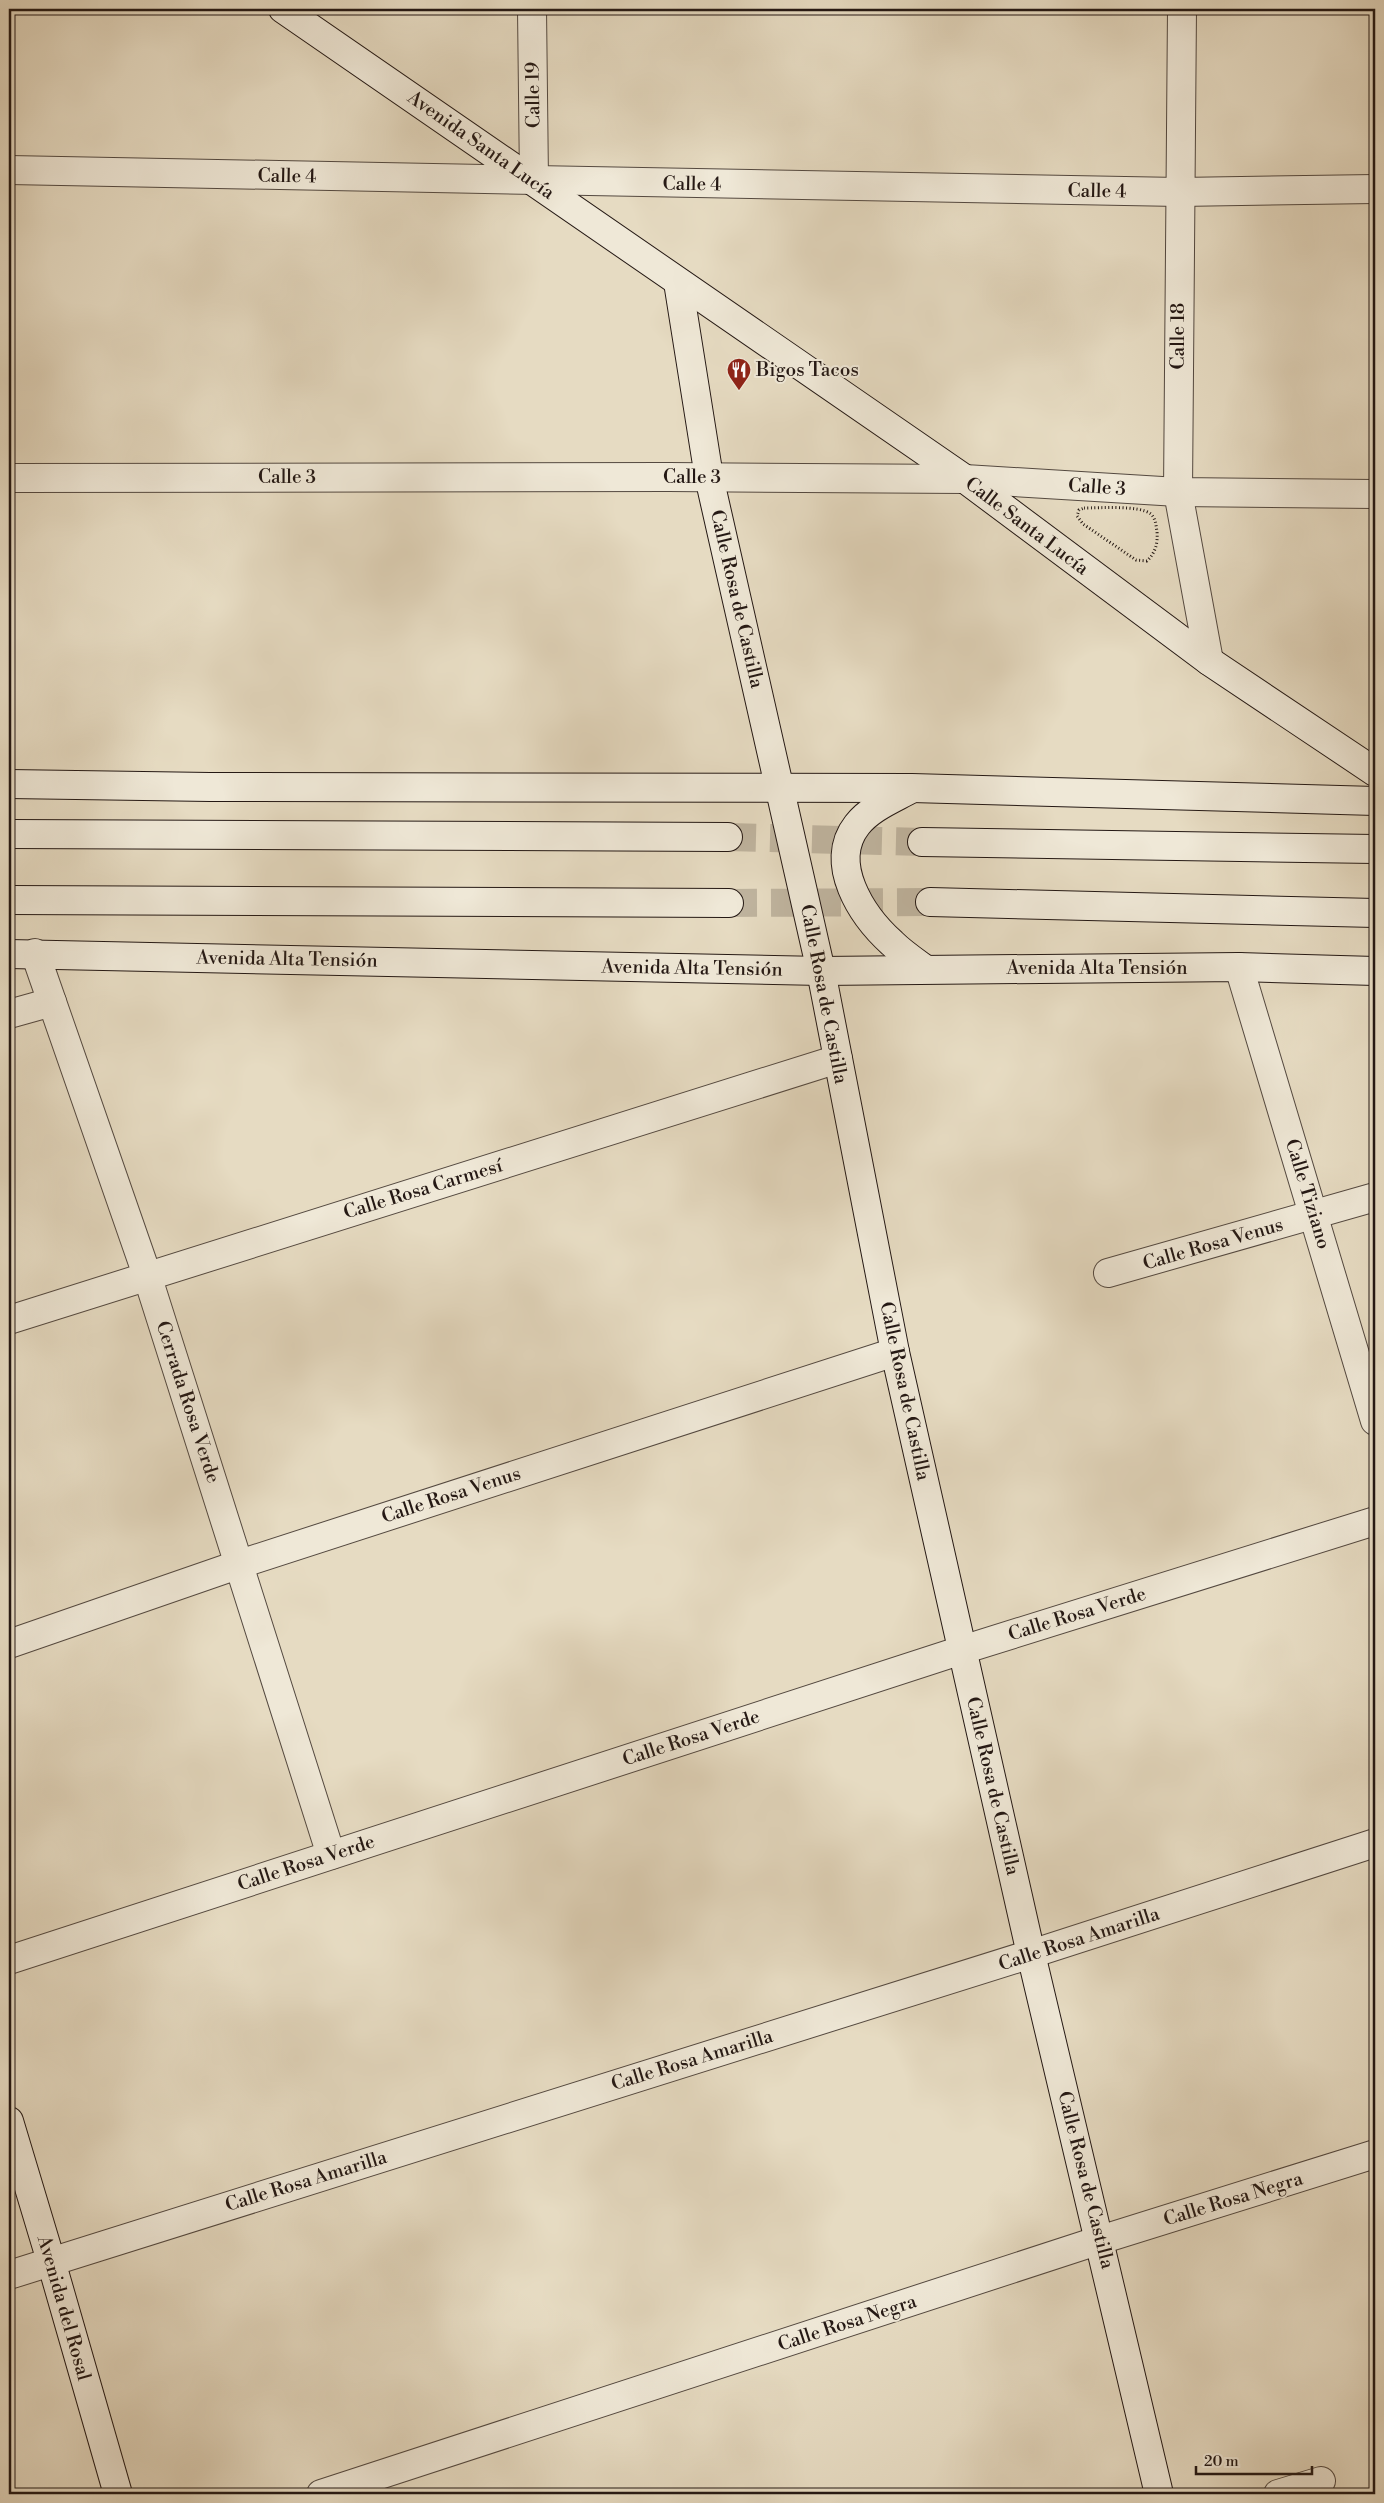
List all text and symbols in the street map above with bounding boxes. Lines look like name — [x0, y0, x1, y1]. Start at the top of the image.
street label: Calle 19 — [520, 62, 546, 128]
street label: Avenida Santa Lucía — [402, 85, 559, 205]
street label: Calle 4 — [257, 163, 317, 189]
street label: Calle 4 — [662, 171, 722, 197]
street label: Calle 4 — [1067, 178, 1127, 204]
street label: Calle 18 — [1166, 303, 1190, 369]
restaurant icon: Bigos Tacos — [726, 357, 752, 391]
place label: Bigos Tacos — [755, 358, 859, 382]
street label: Calle 3 — [258, 465, 316, 489]
street label: Calle 3 — [663, 465, 721, 489]
street label: Calle Santa Lucía — [960, 472, 1094, 581]
street label: Calle 3 — [1067, 473, 1127, 501]
street label: Calle Rosa de Castilla — [705, 508, 769, 691]
street label: Calle Rosa de Castilla — [795, 902, 853, 1086]
street label: Avenida Alta Tensión — [195, 945, 378, 973]
street label: Avenida Alta Tensión — [600, 954, 783, 982]
street label: Avenida Alta Tensión — [1005, 956, 1188, 980]
street label: Calle Tiziano — [1280, 1136, 1336, 1252]
street label: Calle Rosa Carmesí — [341, 1153, 506, 1225]
street label: Calle Rosa Venus — [1140, 1212, 1286, 1276]
street label: Calle Rosa de Castilla — [874, 1299, 936, 1483]
street label: Cerrada Rosa Verde — [151, 1318, 225, 1486]
street label: Calle Rosa Venus — [378, 1461, 524, 1529]
street label: Calle Rosa Verde — [1005, 1582, 1149, 1646]
street label: Calle Rosa de Castilla — [961, 1695, 1025, 1878]
street label: Calle Rosa Verde — [619, 1705, 763, 1771]
street label: Calle Rosa Verde — [234, 1830, 378, 1896]
street label: Calle Rosa Amarilla — [995, 1902, 1163, 1976]
street label: Calle Rosa Amarilla — [608, 2024, 776, 2096]
street label: Calle Rosa de Castilla — [1052, 2089, 1120, 2272]
street label: Calle Rosa Amarilla — [222, 2145, 390, 2217]
street label: Calle Rosa Negra — [1160, 2166, 1306, 2232]
street label: Avenida del Rosal — [32, 2232, 96, 2384]
street label: Calle Rosa Negra — [775, 2289, 920, 2357]
scale bar — [1196, 2443, 1313, 2475]
text: 20 m — [1204, 2452, 1239, 2471]

